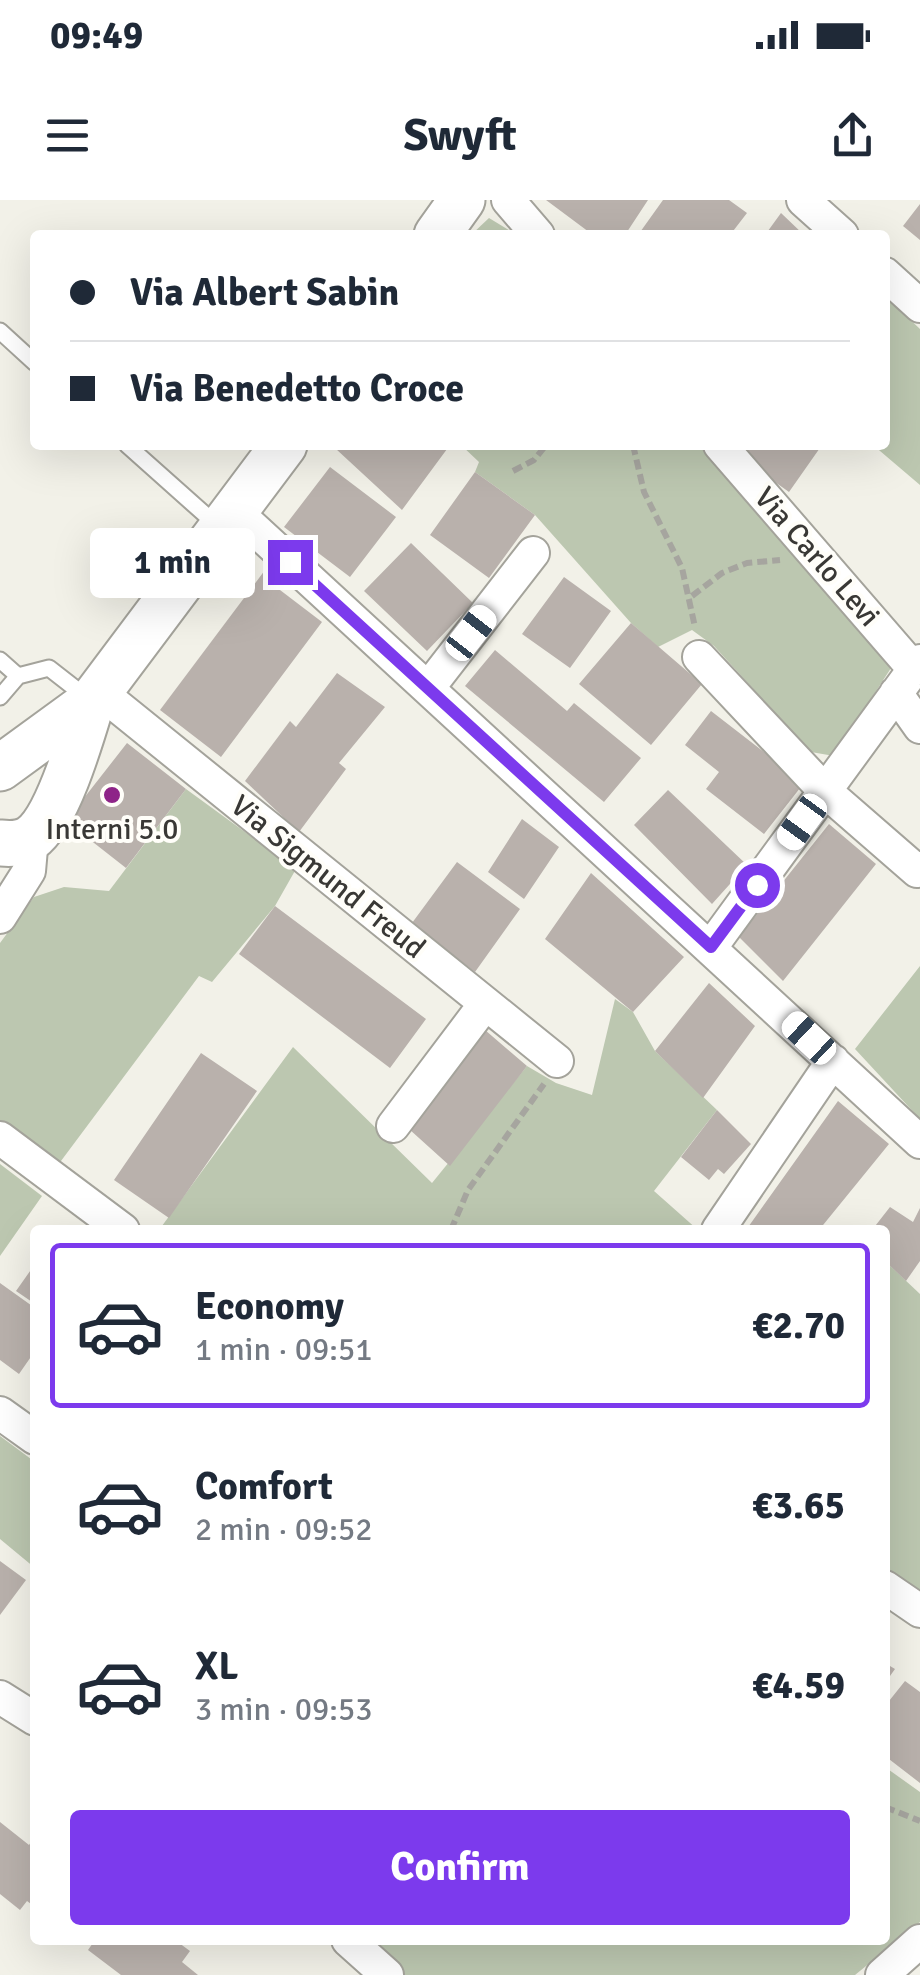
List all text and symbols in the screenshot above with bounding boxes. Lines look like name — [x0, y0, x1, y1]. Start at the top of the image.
text: 09:49 — [50, 12, 143, 59]
icon: menu — [40, 108, 95, 163]
text: Swyft — [403, 108, 517, 163]
icon: share — [825, 108, 880, 163]
text: Via Albert Sabin — [130, 269, 399, 316]
text: Via Benedetto Croce — [130, 365, 464, 412]
street label: Via Carlo Levi — [746, 480, 888, 634]
callout: 1 min — [90, 527, 255, 597]
route end — [268, 540, 313, 585]
text: 1 min — [134, 543, 211, 582]
car — [441, 600, 501, 666]
marker: Interni 5.0 — [101, 784, 123, 806]
street label: Via Sigmund Freud — [223, 787, 433, 967]
car — [772, 789, 832, 855]
place label: Interni 5.0 — [46, 811, 178, 848]
route start — [735, 863, 780, 908]
car — [777, 1007, 841, 1069]
icon: car — [75, 1281, 165, 1371]
text: Economy — [195, 1283, 344, 1330]
text: €2.70 — [752, 1302, 845, 1349]
text: 1 min · 09:51 — [195, 1330, 373, 1369]
icon: car — [75, 1461, 165, 1551]
text: Comfort — [195, 1463, 333, 1510]
text: €3.65 — [752, 1482, 845, 1529]
text: 2 min · 09:52 — [195, 1510, 373, 1549]
icon: car — [75, 1641, 165, 1731]
text: XL — [195, 1643, 238, 1690]
text: €4.59 — [752, 1662, 845, 1709]
text: 3 min · 09:53 — [195, 1690, 373, 1729]
button: Confirm — [70, 1810, 850, 1925]

